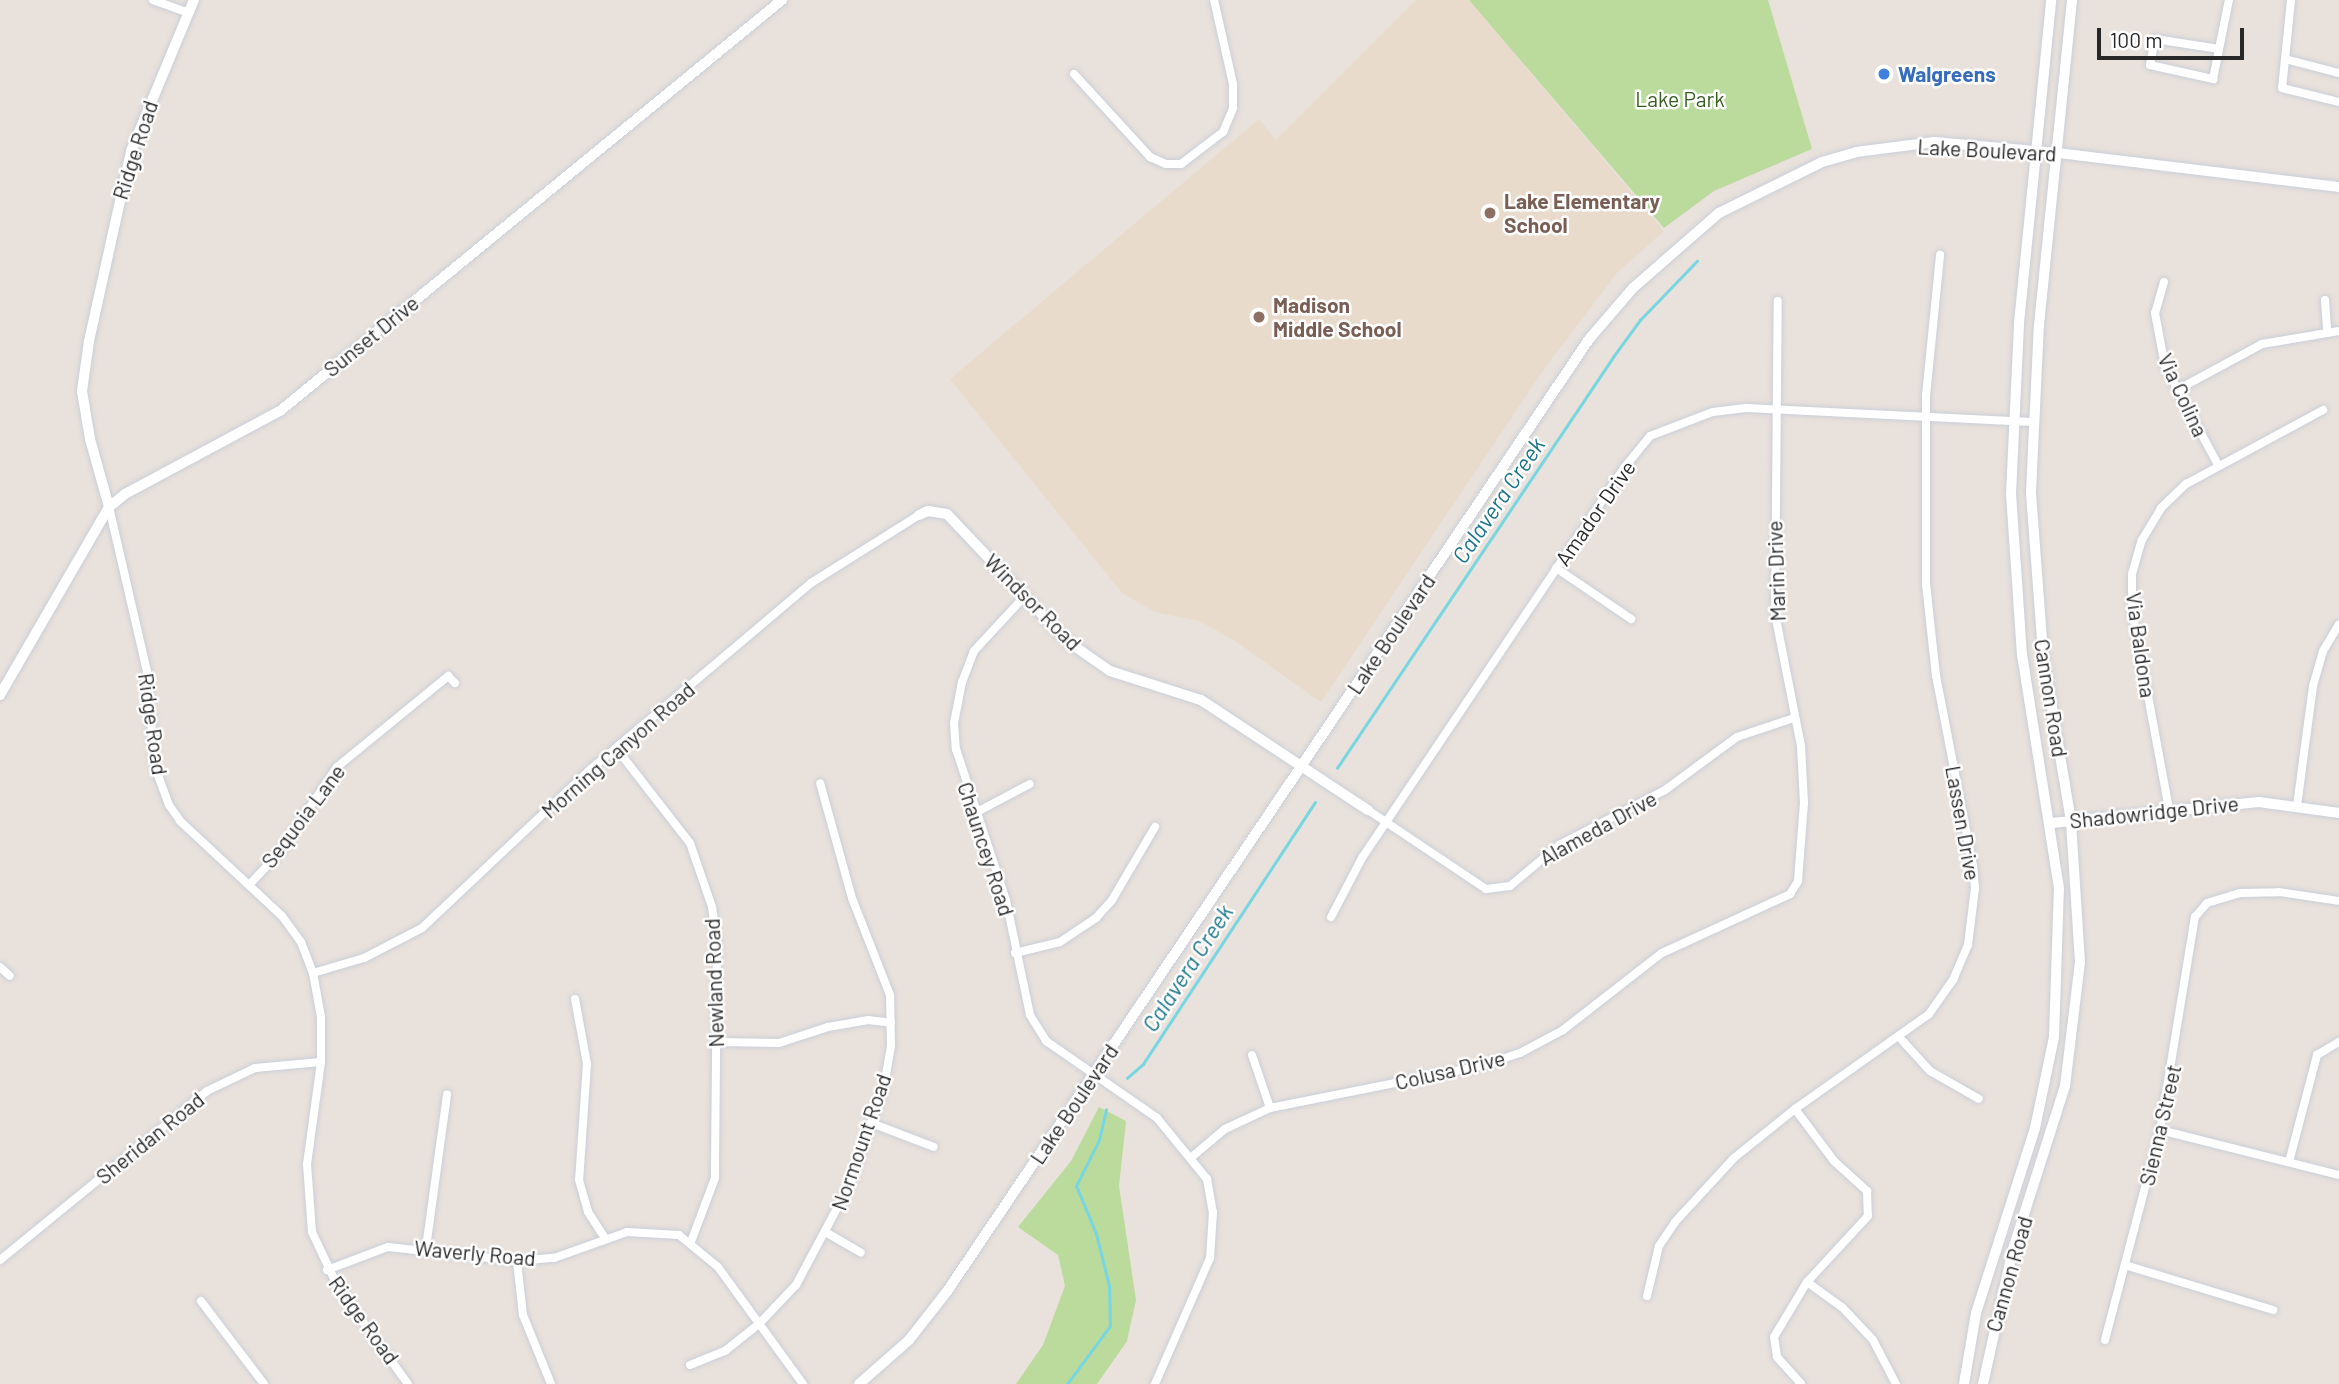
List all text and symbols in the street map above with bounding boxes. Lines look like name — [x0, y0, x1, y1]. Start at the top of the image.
scale bar — [2101, 14, 2248, 58]
text: 100 m — [2110, 27, 2163, 52]
place label: Walgreens — [1898, 61, 1996, 87]
marker: Walgreens — [1876, 66, 1892, 82]
park label: Lake Park — [1635, 86, 1725, 112]
street label: Ridge Road — [107, 97, 163, 203]
street label: Lake Boulevard — [1917, 134, 2057, 166]
place label: Lake Elementary School — [1504, 188, 1660, 238]
marker: Lake Elementary School — [1482, 205, 1498, 221]
street label: Sunset Drive — [319, 290, 423, 382]
place label: Madison Middle School — [1273, 292, 1402, 342]
marker: Madison Middle School — [1251, 309, 1267, 325]
street label: Via Colina — [2153, 349, 2213, 441]
water label: Calavera Creek — [1446, 432, 1550, 568]
street label: Amador Drive — [1550, 456, 1640, 570]
street label: Marin Drive — [1762, 520, 1790, 622]
street label: Windsor Road — [979, 548, 1087, 656]
street label: Lake Boulevard — [1342, 569, 1440, 699]
street label: Via Baldona — [2121, 591, 2161, 699]
street label: Cannon Road — [2029, 637, 2073, 759]
street label: Ridge Road — [133, 671, 173, 777]
street label: Morning Canyon Road — [536, 677, 700, 823]
street label: Sequoia Lane — [256, 759, 350, 873]
street label: Lassen Drive — [1941, 764, 1985, 882]
street label: Chauncey Road — [952, 779, 1020, 919]
street label: Alameda Drive — [1535, 785, 1661, 871]
street label: Shadowridge Drive — [2068, 791, 2240, 833]
water label: Calavera Creek — [1136, 899, 1238, 1037]
street label: Newland Road — [699, 918, 729, 1048]
street label: Lake Boulevard — [1025, 1039, 1123, 1169]
street label: Colusa Drive — [1393, 1045, 1507, 1095]
street label: Sienna Street — [2134, 1062, 2186, 1188]
street label: Normount Road — [826, 1070, 896, 1214]
street label: Sheridan Road — [91, 1087, 209, 1189]
street label: Cannon Road — [1980, 1213, 2038, 1335]
street label: Waverly Road — [413, 1235, 537, 1271]
street label: Ridge Road — [324, 1271, 404, 1369]

